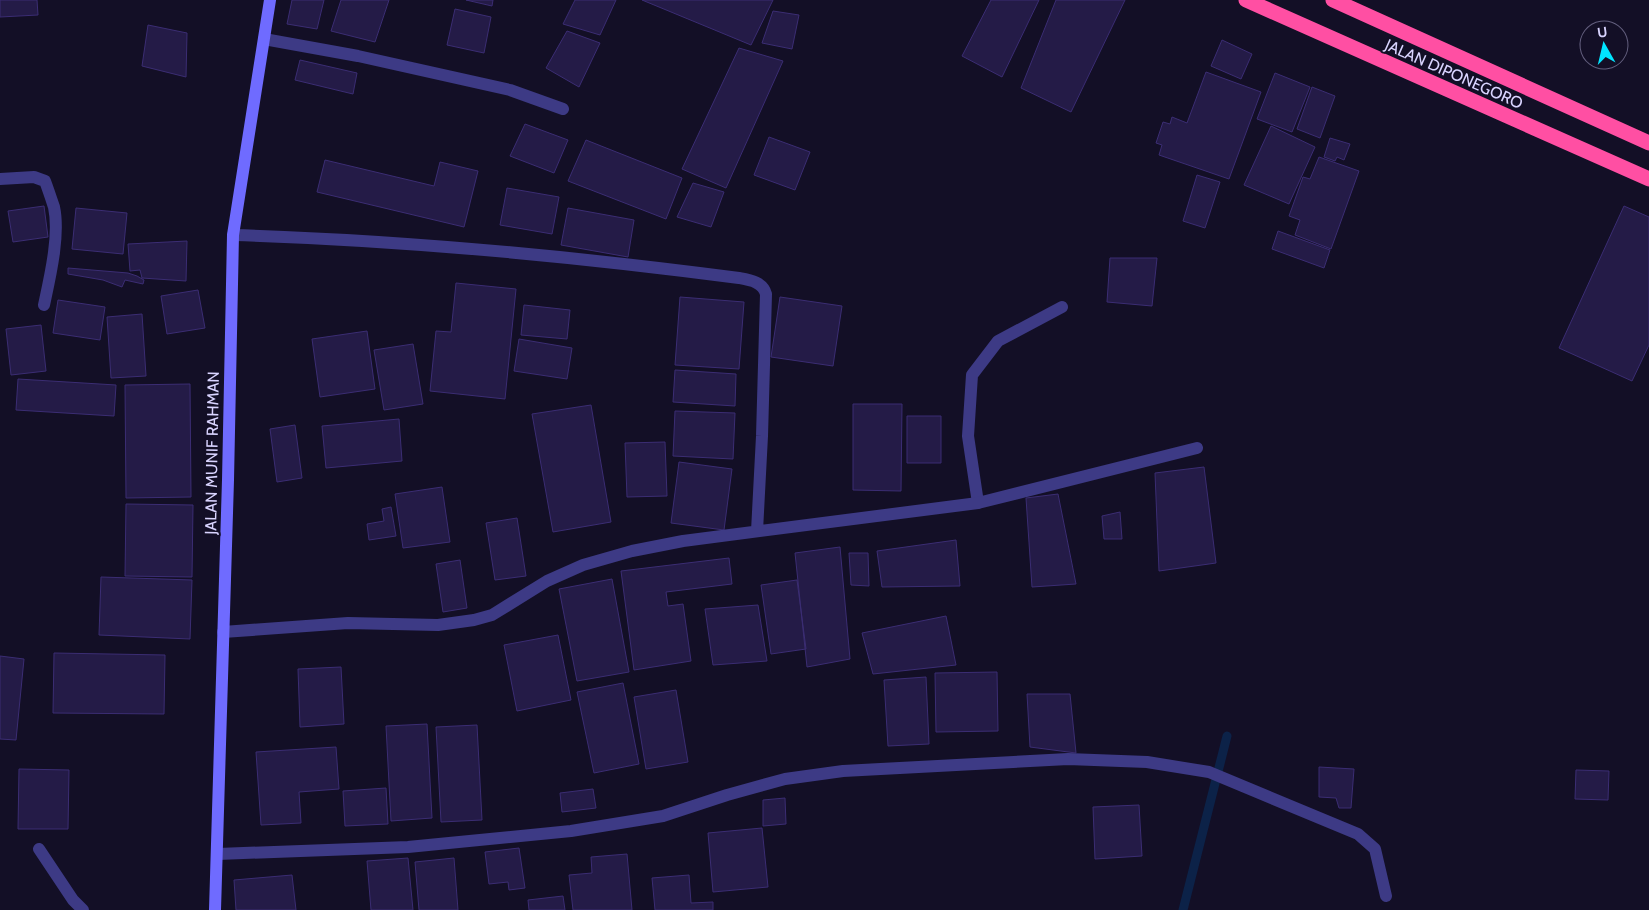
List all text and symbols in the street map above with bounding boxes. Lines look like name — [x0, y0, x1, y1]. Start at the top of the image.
north arrow — [1579, 20, 1629, 70]
text: U — [1596, 23, 1608, 42]
street label: JALAN DIPONEGORO — [1381, 35, 1526, 113]
street label: JALAN MUNIF RAHMAN — [201, 371, 223, 536]

